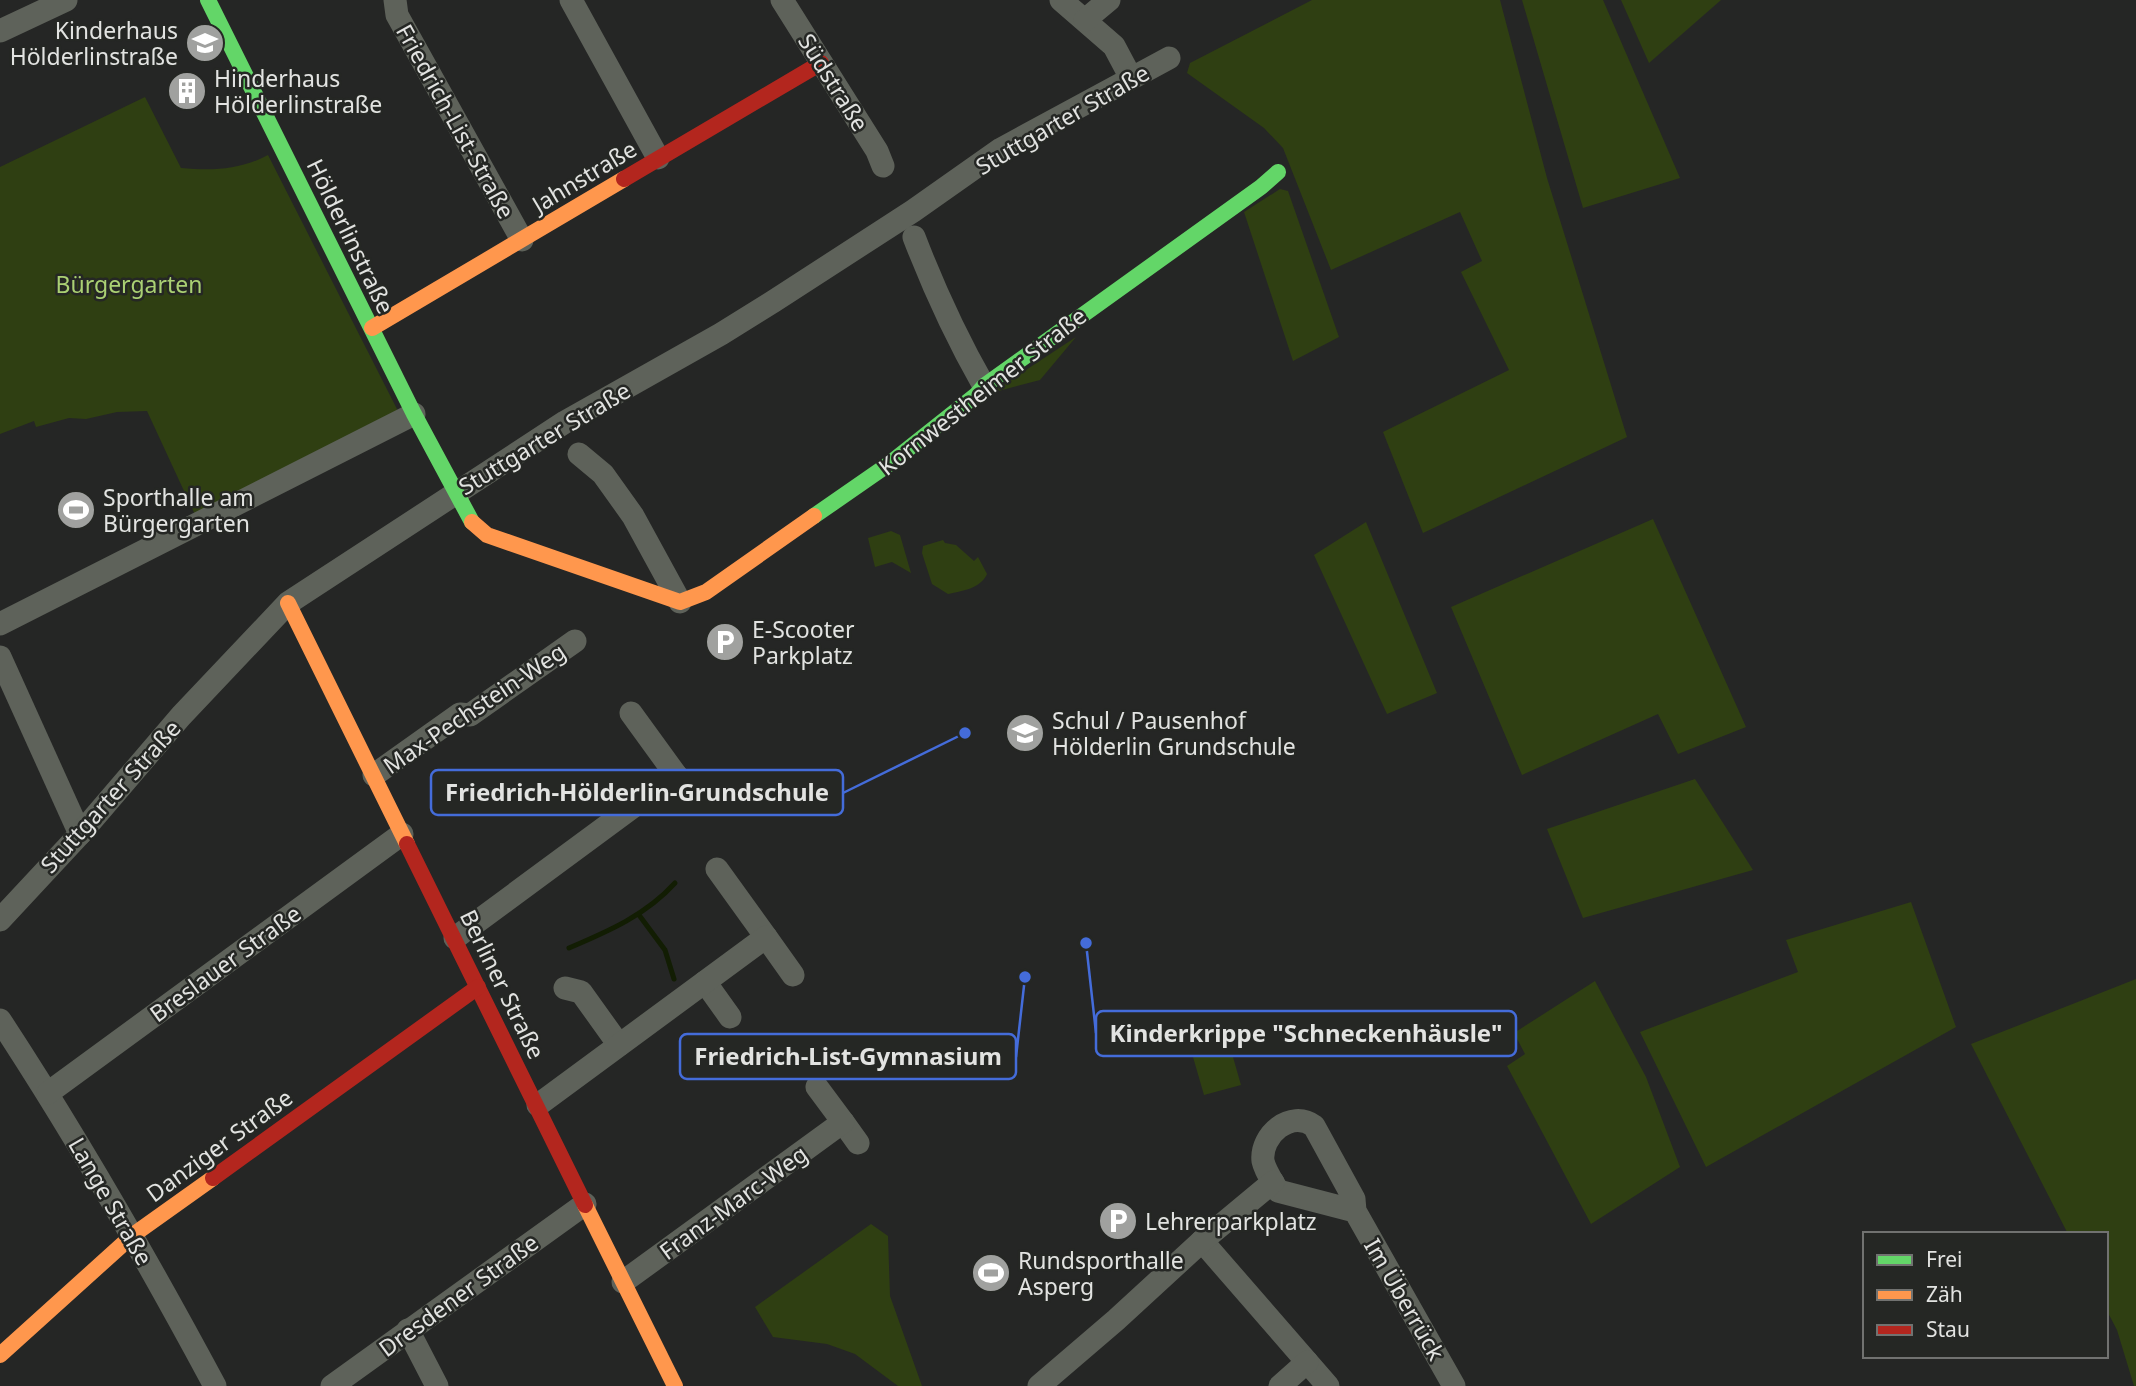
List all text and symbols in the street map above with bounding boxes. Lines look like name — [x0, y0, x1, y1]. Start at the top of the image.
place label: Kinderhaus Hölderlinstraße — [10, 14, 178, 72]
street label: Friedrich-List-Straße — [389, 18, 523, 224]
school or university icon: Kinderhaus Hölderlinstraße — [184, 22, 226, 64]
street label: Südstraße — [791, 27, 877, 137]
street label: Stuttgarter Straße — [969, 56, 1155, 182]
place label: Hinderhaus Hölderlinstraße — [214, 62, 382, 120]
building icon: Hinderhaus Hölderlinstraße — [166, 70, 208, 112]
street label: Jahnstraße — [524, 132, 642, 221]
street label: Hölderlinstraße — [300, 153, 402, 319]
park label: Bürgergarten — [56, 268, 202, 300]
street label: Kornwestheimer Straße — [871, 300, 1093, 482]
street label: Stuttgarter Straße — [452, 374, 636, 502]
place label: Sporthalle am Bürgergarten — [103, 481, 254, 539]
sports icon: Sporthalle am Bürgergarten — [55, 489, 97, 531]
place label: E-Scooter Parkplatz — [752, 613, 855, 671]
parking icon: E-Scooter Parkplatz — [704, 621, 746, 663]
street label: Max-Pechstein-Weg — [377, 635, 571, 781]
place label: Schul / Pausenhof Hölderlin Grundschule — [1052, 704, 1296, 762]
school or university icon: Schul / Pausenhof Hölderlin Grundschule — [1004, 712, 1046, 754]
street label: Stuttgarter Straße — [33, 713, 187, 879]
callout: Friedrich-Hölderlin-Grundschule — [431, 770, 843, 815]
text: Friedrich-Hölderlin-Grundschule — [445, 775, 829, 808]
street label: Breslauer Straße — [143, 897, 307, 1029]
street label: Berliner Straße — [453, 904, 553, 1064]
callout: Kinderkrippe "Schneckenhäusle" — [1096, 1011, 1516, 1056]
text: Kinderkrippe "Schneckenhäusle" — [1110, 1016, 1502, 1049]
callout: Friedrich-List-Gymnasium — [680, 1034, 1016, 1079]
text: Friedrich-List-Gymnasium — [694, 1039, 1002, 1072]
street label: Danziger Straße — [139, 1081, 299, 1209]
street label: Lange Straße — [61, 1131, 161, 1271]
street label: Franz-Marc-Weg — [653, 1137, 813, 1267]
parking icon: Lehrerparkplatz — [1097, 1200, 1139, 1242]
place label: Lehrerparkplatz — [1145, 1205, 1317, 1237]
street label: Dresdener Straße — [372, 1226, 544, 1364]
street label: Im Überrück — [1357, 1232, 1453, 1366]
legend — [1863, 1232, 2108, 1358]
place label: Rundsporthalle Asperg — [1018, 1244, 1184, 1302]
text: Frei — [1926, 1245, 1962, 1273]
sports icon: Rundsporthalle Asperg — [970, 1252, 1012, 1294]
text: Zäh — [1926, 1280, 1963, 1308]
text: Stau — [1926, 1315, 1970, 1343]

